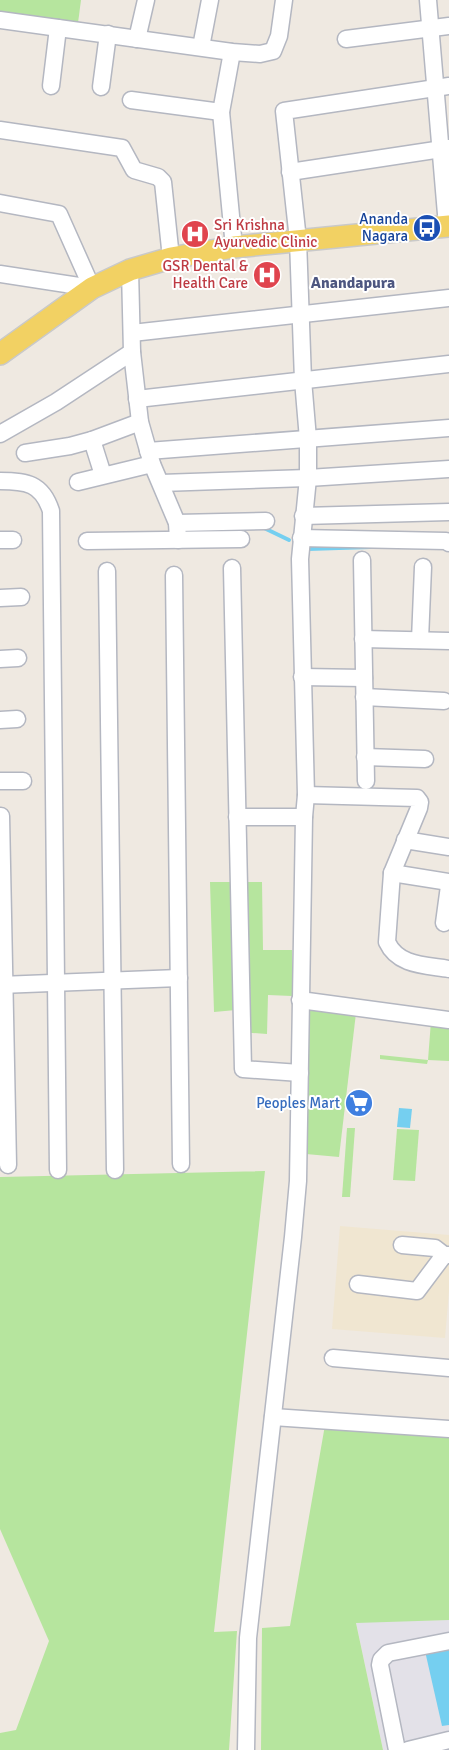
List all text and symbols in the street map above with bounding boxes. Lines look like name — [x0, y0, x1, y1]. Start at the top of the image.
place label: Ananda Nagara — [359, 210, 408, 245]
bus stop icon: Ananda Nagara — [412, 213, 442, 243]
place label: Sri Krishna Ayurvedic Clinic — [214, 216, 317, 251]
hospital icon: Sri Krishna Ayurvedic Clinic — [180, 219, 210, 249]
place label: GSR Dental & Health Care — [162, 257, 249, 292]
hospital icon: GSR Dental & Health Care — [252, 260, 282, 290]
district label: Anandapura — [311, 273, 395, 293]
supermarket icon: Peoples Mart — [344, 1088, 374, 1118]
place label: Peoples Mart — [256, 1094, 340, 1112]

